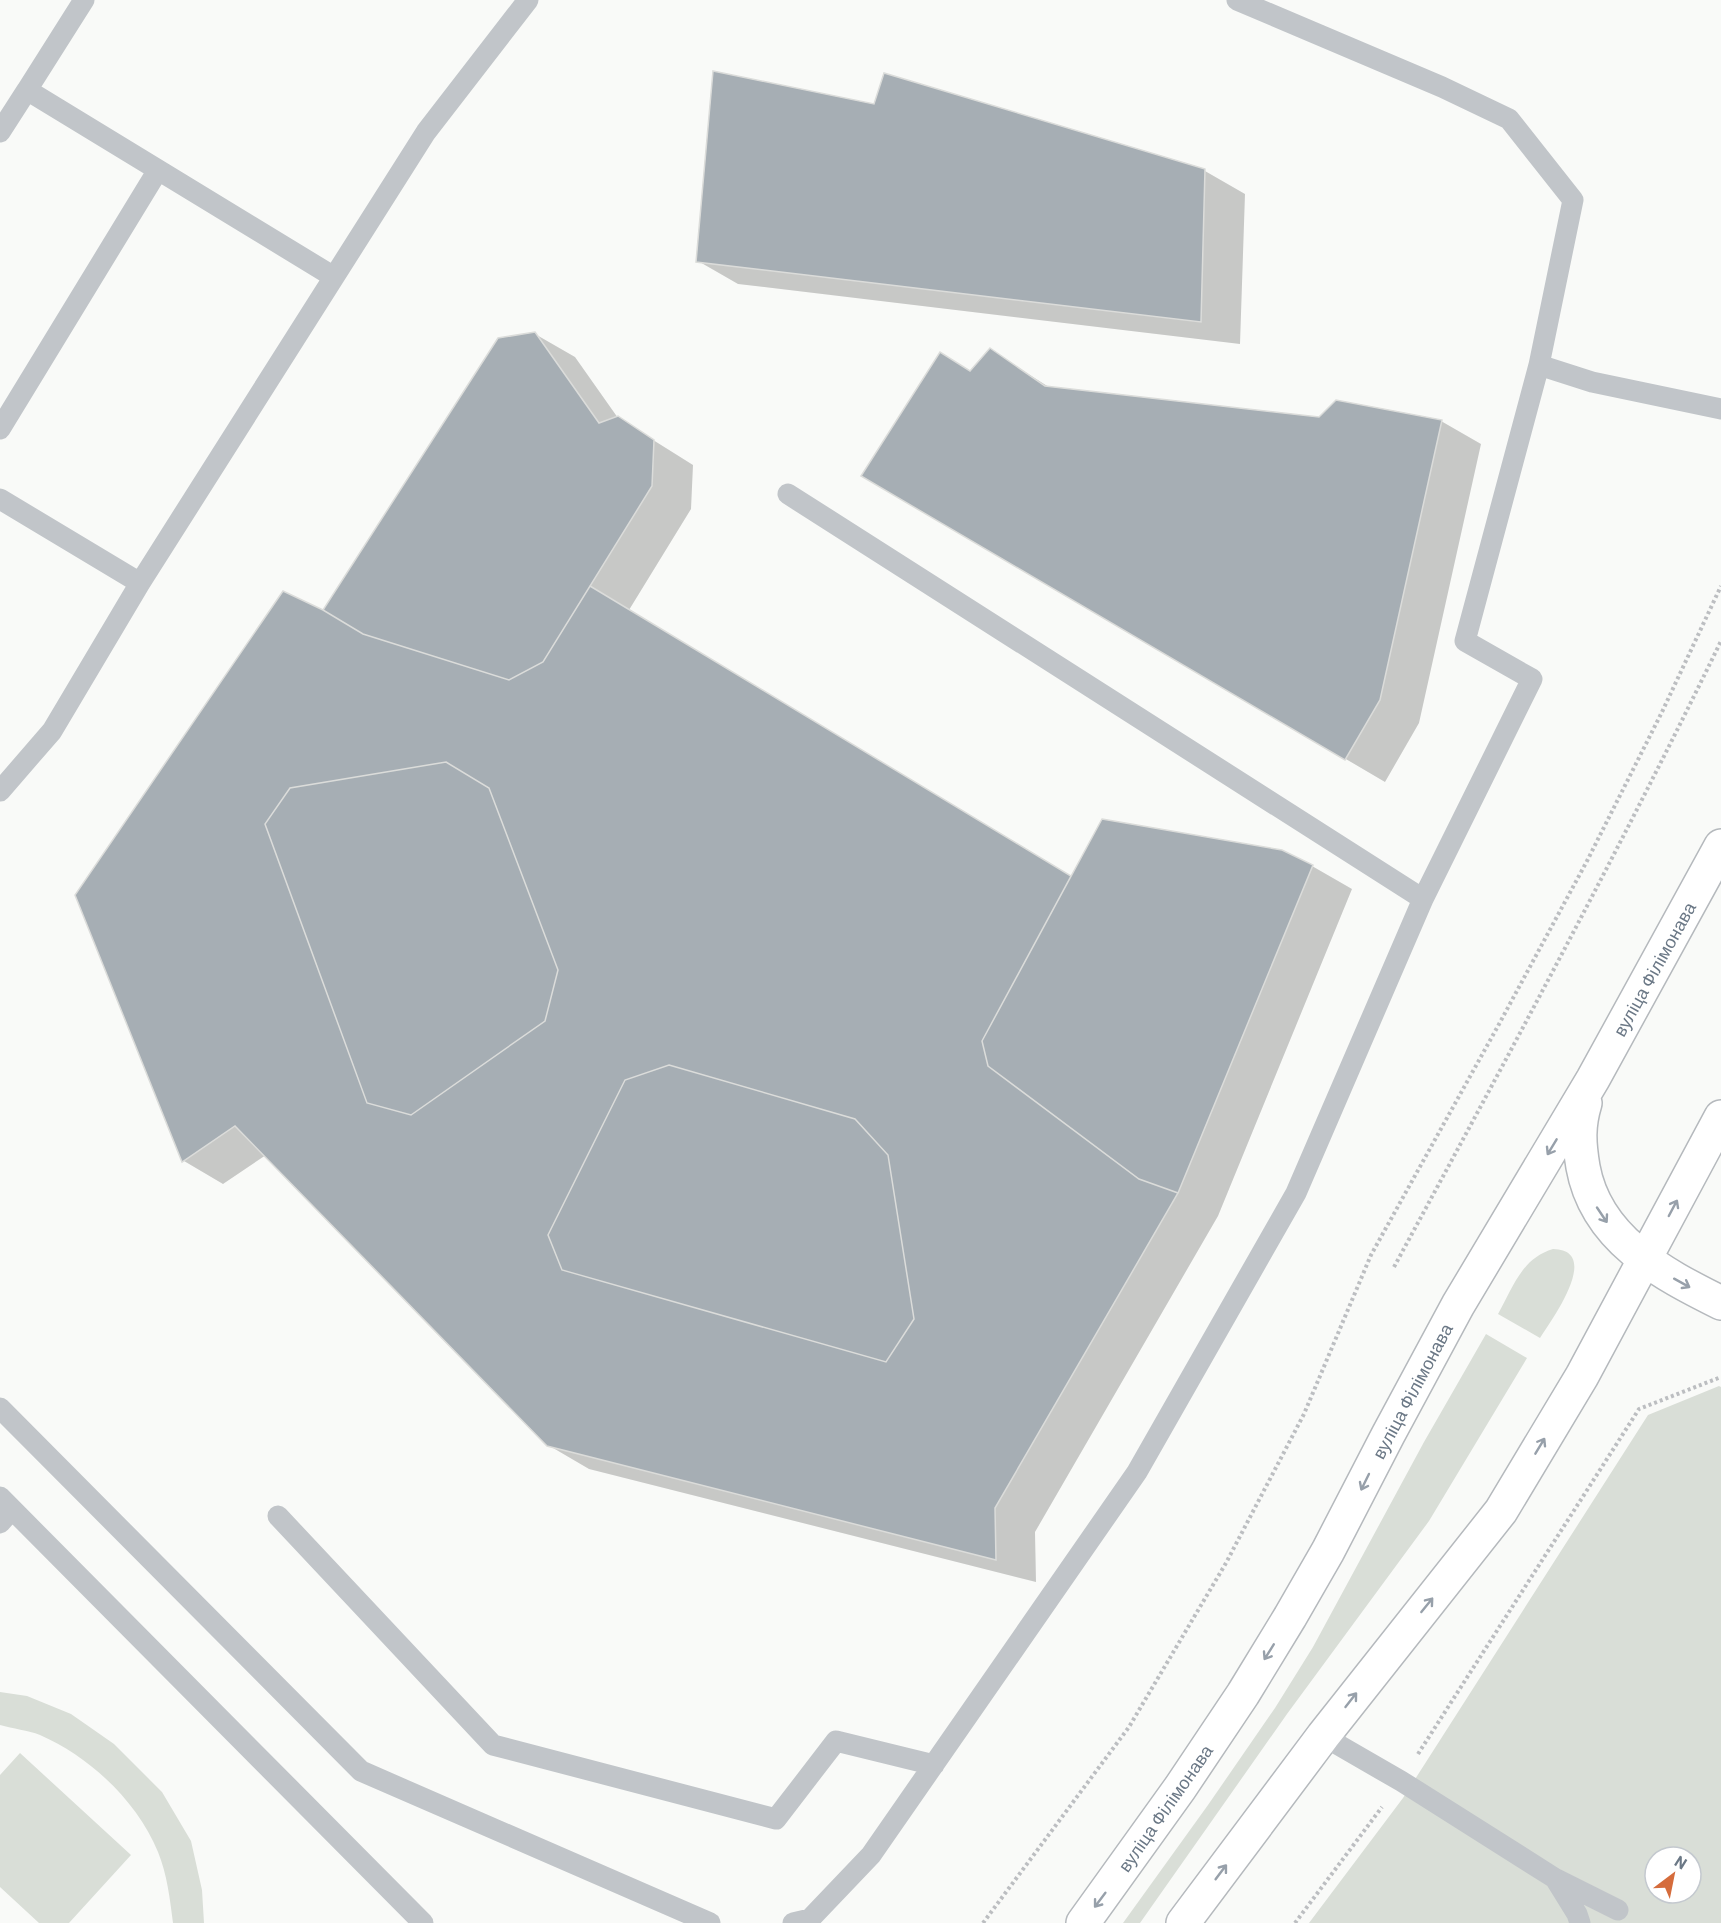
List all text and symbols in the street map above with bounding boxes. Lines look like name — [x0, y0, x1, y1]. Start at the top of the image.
street label: вуліца Філімонава — [1608, 897, 1700, 1040]
one-way arrow — [1546, 1138, 1558, 1155]
one-way arrow — [1667, 1200, 1679, 1217]
one-way arrow — [1596, 1206, 1608, 1223]
one-way arrow — [1673, 1278, 1691, 1289]
street label: вуліца Філімонава — [1367, 1319, 1457, 1462]
one-way arrow — [1534, 1438, 1546, 1455]
one-way arrow — [1358, 1472, 1370, 1490]
one-way arrow — [1421, 1597, 1434, 1613]
one-way arrow — [1262, 1643, 1274, 1660]
one-way arrow — [1345, 1692, 1358, 1708]
street label: вуліца Філімонава — [1113, 1739, 1218, 1876]
north arrow — [1643, 1845, 1703, 1905]
text: N — [1672, 1851, 1691, 1873]
one-way arrow — [1214, 1864, 1227, 1880]
one-way arrow — [1094, 1892, 1107, 1908]

